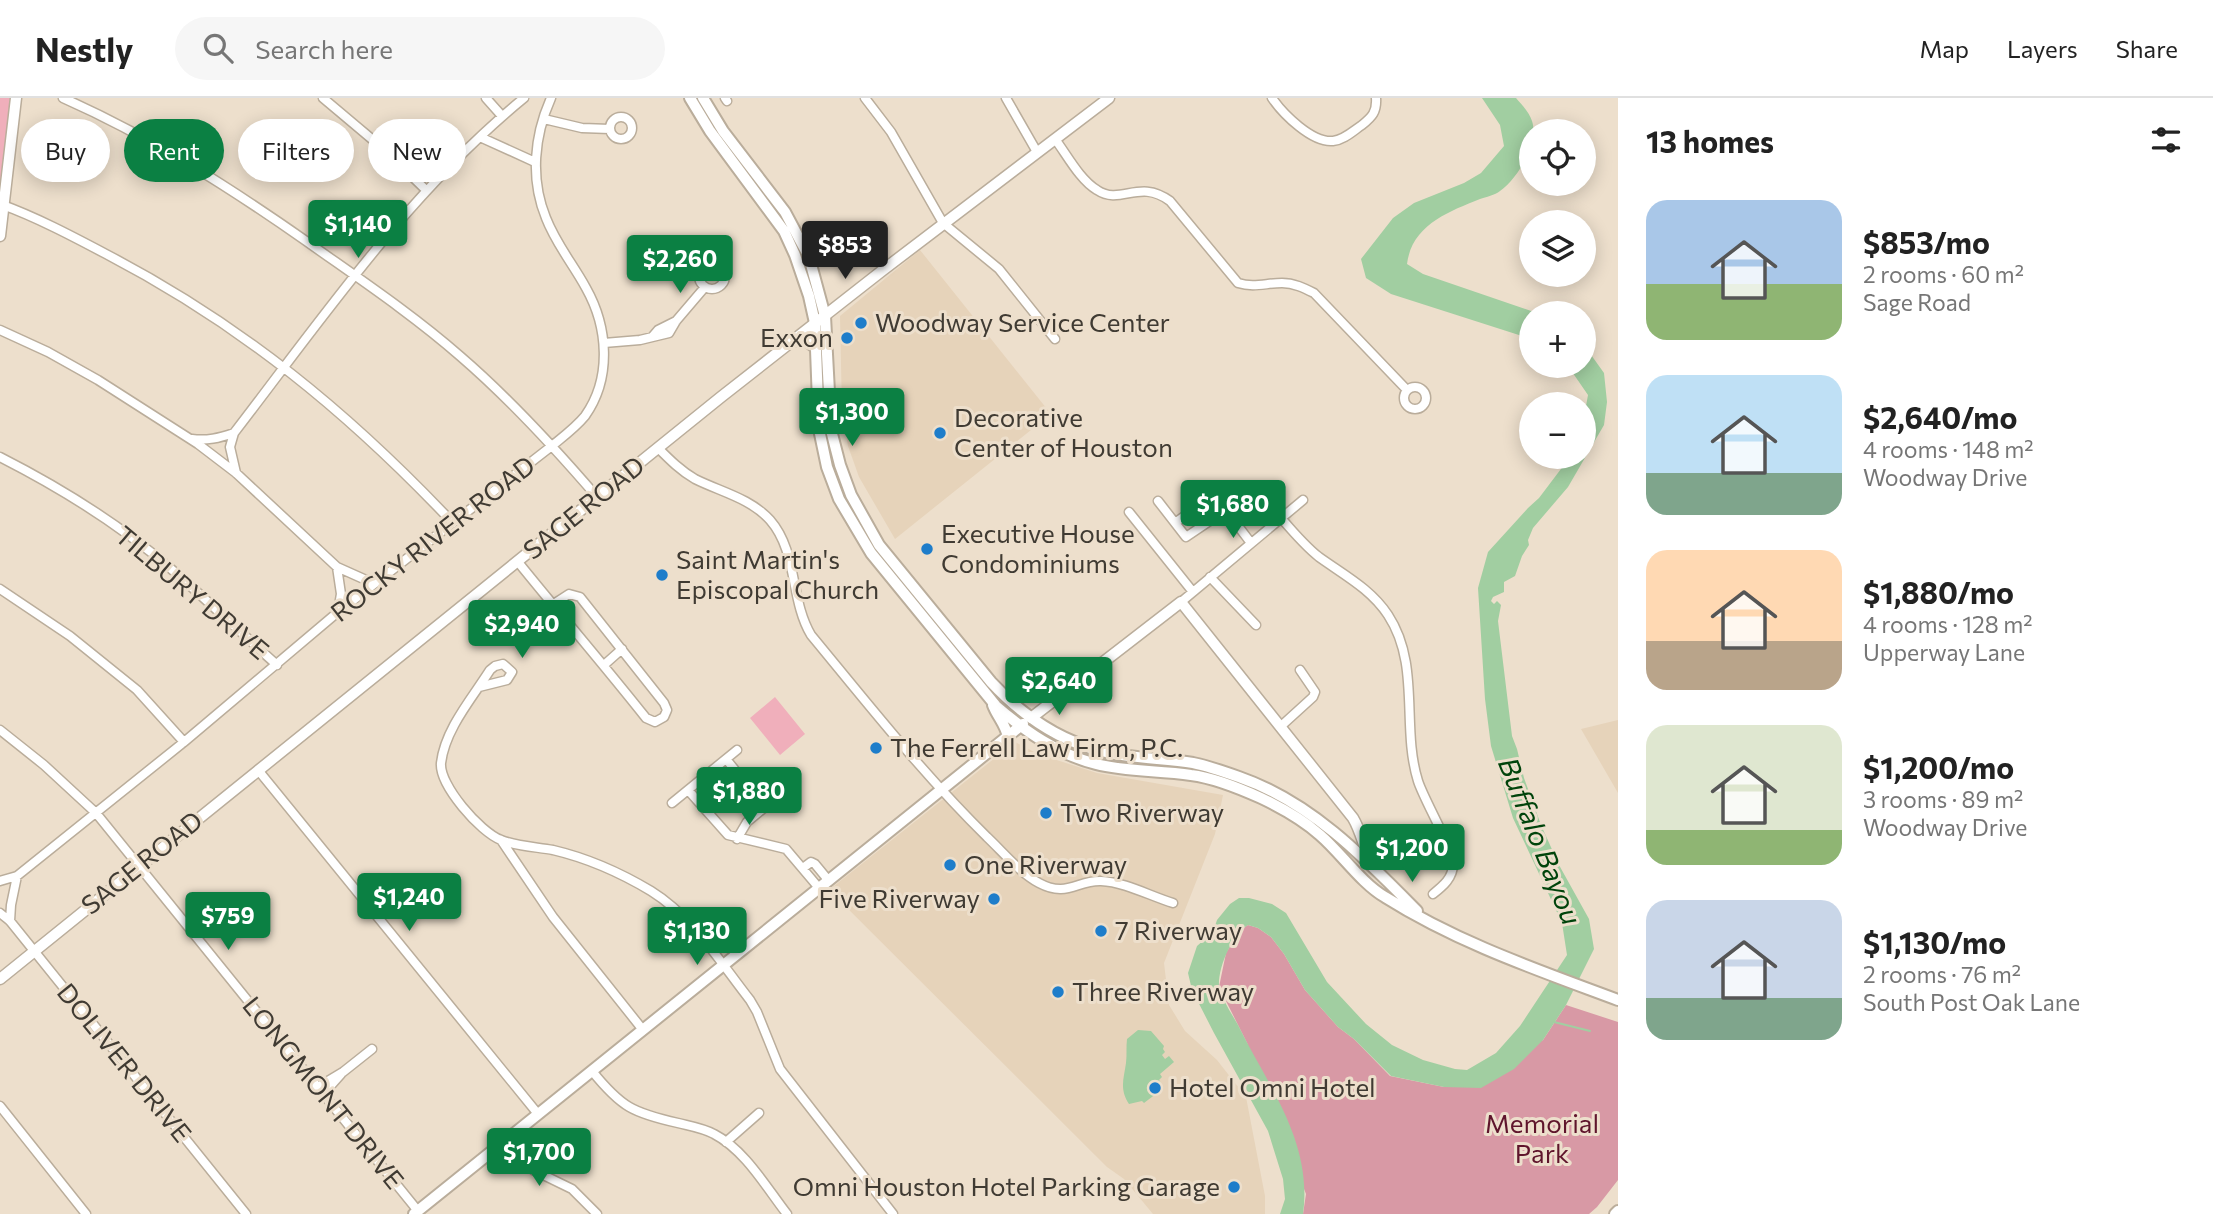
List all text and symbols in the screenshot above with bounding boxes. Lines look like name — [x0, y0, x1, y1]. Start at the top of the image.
search box — [175, 17, 665, 80]
text: Nestly — [35, 28, 133, 69]
icon: search — [199, 29, 237, 67]
text: Search here — [255, 33, 393, 64]
text: Map — [1920, 34, 1969, 63]
text: Layers — [2007, 34, 2078, 63]
text: Share — [2116, 34, 2178, 63]
chip: Buy — [21, 119, 110, 182]
chip: Rent — [124, 119, 224, 182]
chip: Filters — [238, 119, 354, 182]
chip: New — [368, 119, 466, 182]
map controls — [1519, 119, 1596, 469]
button: locate — [1519, 119, 1596, 196]
icon: filters — [2147, 121, 2185, 159]
text: 13 homes — [1646, 122, 1774, 159]
pin: $1,140 — [301, 200, 415, 260]
text: $1,140 — [324, 209, 392, 237]
button: layers — [1519, 210, 1596, 287]
pin: $853 — [804, 222, 886, 281]
text: $853/mo — [1863, 223, 1990, 260]
icon: home — [1702, 228, 1786, 312]
text: $853 — [818, 230, 872, 258]
pin: $2,260 — [623, 236, 737, 295]
text: $2,260 — [643, 244, 717, 272]
text: 2 rooms · 60 m² — [1863, 260, 2024, 288]
text: Sage Road — [1863, 288, 1971, 316]
button: + — [1519, 301, 1596, 378]
place label: Woodway Service Center — [875, 306, 1170, 337]
marker: Woodway Service Center — [853, 315, 869, 331]
place label: Exxon — [760, 321, 833, 352]
marker: Exxon — [839, 330, 855, 346]
pin: $1,300 — [795, 388, 909, 448]
button: − — [1519, 392, 1596, 469]
text: $1,300 — [815, 397, 889, 425]
text: $2,640/mo — [1863, 398, 2017, 435]
place label: Decorative Center of Houston — [954, 401, 1173, 462]
icon: home — [1702, 403, 1786, 487]
marker: Decorative Center of Houston — [932, 425, 948, 441]
text: 4 rooms · 148 m² — [1863, 435, 2034, 463]
street label: ROCKY RIVER ROAD — [324, 449, 540, 627]
street label: SAGE ROAD — [516, 449, 650, 565]
text: Woodway Drive — [1863, 463, 2027, 491]
pin: $1,680 — [1176, 480, 1290, 540]
text: $1,680 — [1197, 489, 1269, 517]
place label: Executive House Condominiums — [941, 517, 1135, 578]
street label: TILBURY DRIVE — [110, 519, 276, 665]
marker: Executive House Condominiums — [919, 541, 935, 557]
place label: Saint Martin's Episcopal Church — [676, 543, 879, 604]
marker: Saint Martin's Episcopal Church — [654, 567, 670, 583]
text: $1,880/mo — [1863, 573, 2014, 610]
icon: home — [1702, 578, 1786, 662]
pin: $2,940 — [465, 601, 579, 660]
text: $2,940 — [484, 609, 560, 637]
text: 4 rooms · 128 m² — [1863, 610, 2032, 638]
text: Upperway Lane — [1863, 638, 2025, 666]
pin: $2,640 — [1002, 658, 1116, 717]
text: $2,640 — [1021, 666, 1097, 694]
place label: The Ferrell Law Firm, P.C. — [890, 731, 1183, 762]
marker: The Ferrell Law Firm, P.C. — [868, 740, 884, 756]
text: $1,200/mo — [1863, 748, 2014, 785]
water label: Buffalo Bayou — [1492, 752, 1590, 930]
icon: home — [1702, 753, 1786, 837]
pin: $1,880 — [692, 768, 806, 827]
text: $1,880 — [713, 776, 785, 804]
text: 3 rooms · 89 m² — [1863, 785, 2023, 813]
place label: Two Riverway — [1060, 796, 1224, 827]
street label: SAGE ROAD — [74, 804, 208, 920]
marker: Two Riverway — [1038, 805, 1054, 821]
text: Woodway Drive — [1863, 813, 2027, 841]
pin: $1,200 — [1355, 824, 1469, 884]
text: $1,200 — [1376, 833, 1448, 861]
place label: One Riverway — [964, 848, 1127, 879]
marker: One Riverway — [942, 857, 958, 873]
pin: $1,240 — [352, 874, 466, 933]
text: $1,240 — [373, 882, 445, 910]
place label: Five Riverway — [818, 882, 980, 913]
marker: Five Riverway — [986, 891, 1002, 907]
pin: $759 — [187, 892, 269, 952]
text: $759 — [201, 901, 255, 929]
pin: $1,130 — [640, 908, 754, 967]
place label: 7 Riverway — [1115, 914, 1242, 945]
text: $1,130 — [664, 916, 730, 944]
marker: 7 Riverway — [1093, 923, 1109, 939]
text: $1,130/mo — [1863, 923, 2006, 960]
icon: home — [1702, 928, 1786, 1012]
text: 2 rooms · 76 m² — [1863, 960, 2021, 988]
place label: Three Riverway — [1072, 975, 1254, 1006]
street label: DOLIVER DRIVE — [52, 976, 199, 1148]
marker: Three Riverway — [1050, 984, 1066, 1000]
text: South Post Oak Lane — [1863, 988, 2080, 1016]
street label: LONGMONT DRIVE — [237, 990, 411, 1194]
place label: Hotel Omni Hotel — [1169, 1071, 1376, 1102]
marker: Hotel Omni Hotel — [1147, 1080, 1163, 1096]
park label: Memorial Park — [1485, 1107, 1599, 1168]
pin: $1,700 — [482, 1128, 596, 1188]
text: $1,700 — [503, 1137, 575, 1165]
place label: Omni Houston Hotel Parking Garage — [793, 1170, 1220, 1201]
marker: Omni Houston Hotel Parking Garage — [1226, 1179, 1242, 1195]

